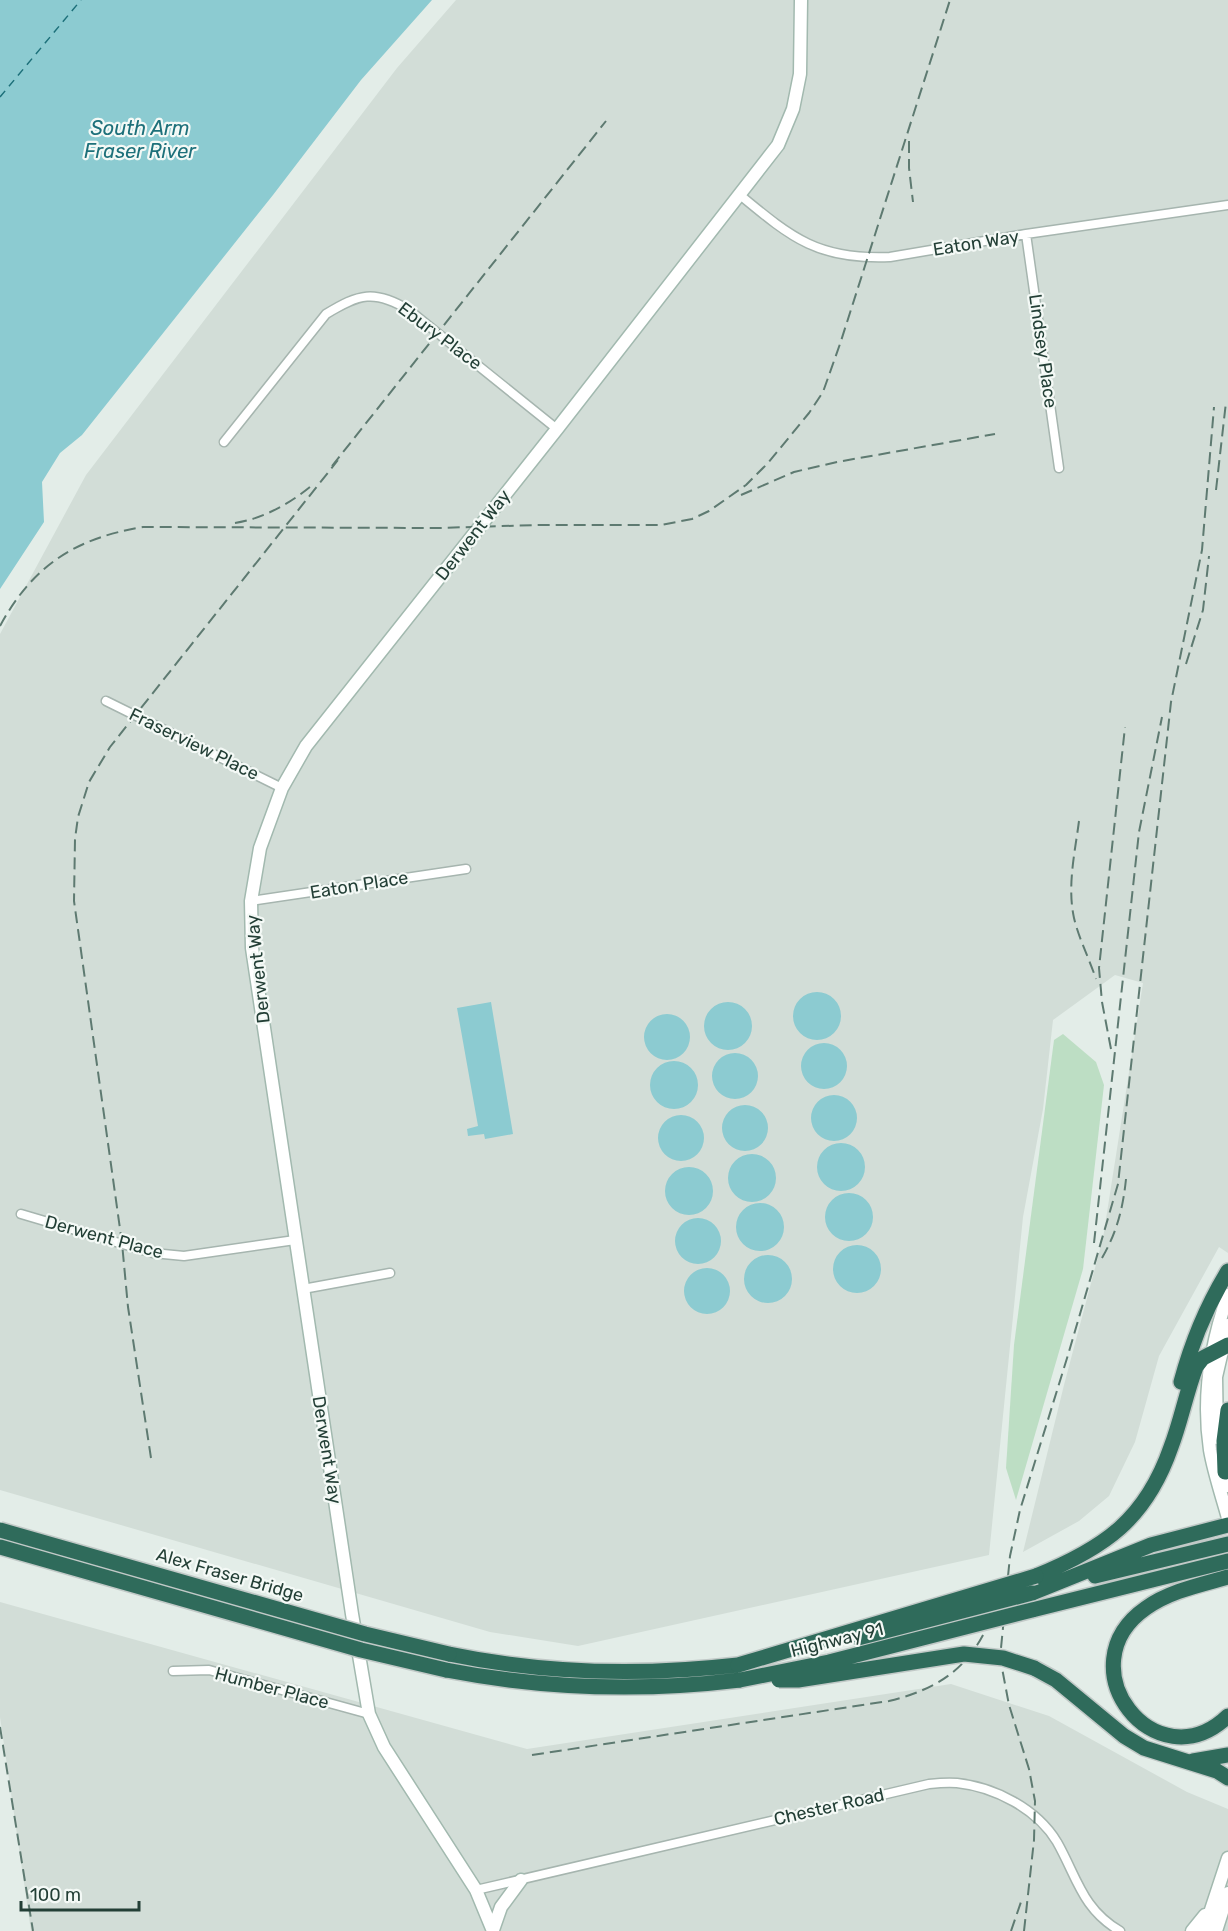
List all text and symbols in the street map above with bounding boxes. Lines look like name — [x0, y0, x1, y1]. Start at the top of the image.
water label: South Arm Fraser River — [84, 116, 197, 163]
street label: Eaton Way — [931, 225, 1021, 261]
street label: Lindsey Place — [1024, 293, 1062, 409]
street label: Ebury Place — [394, 297, 486, 375]
street label: Derwent Way — [431, 485, 515, 585]
street label: Fraserview Place — [126, 703, 262, 785]
street label: Eaton Place — [308, 866, 410, 904]
street label: Derwent Way — [241, 913, 275, 1024]
street label: Derwent Place — [42, 1211, 166, 1263]
street label: Derwent Way — [308, 1394, 346, 1506]
street label: Alex Fraser Bridge — [154, 1543, 306, 1607]
street label: Highway 91 — [788, 1618, 886, 1662]
street label: Humber Place — [213, 1662, 331, 1714]
street label: Chester Road — [772, 1784, 886, 1830]
scale bar — [21, 1874, 140, 1912]
text: 100 m — [30, 1884, 81, 1906]

